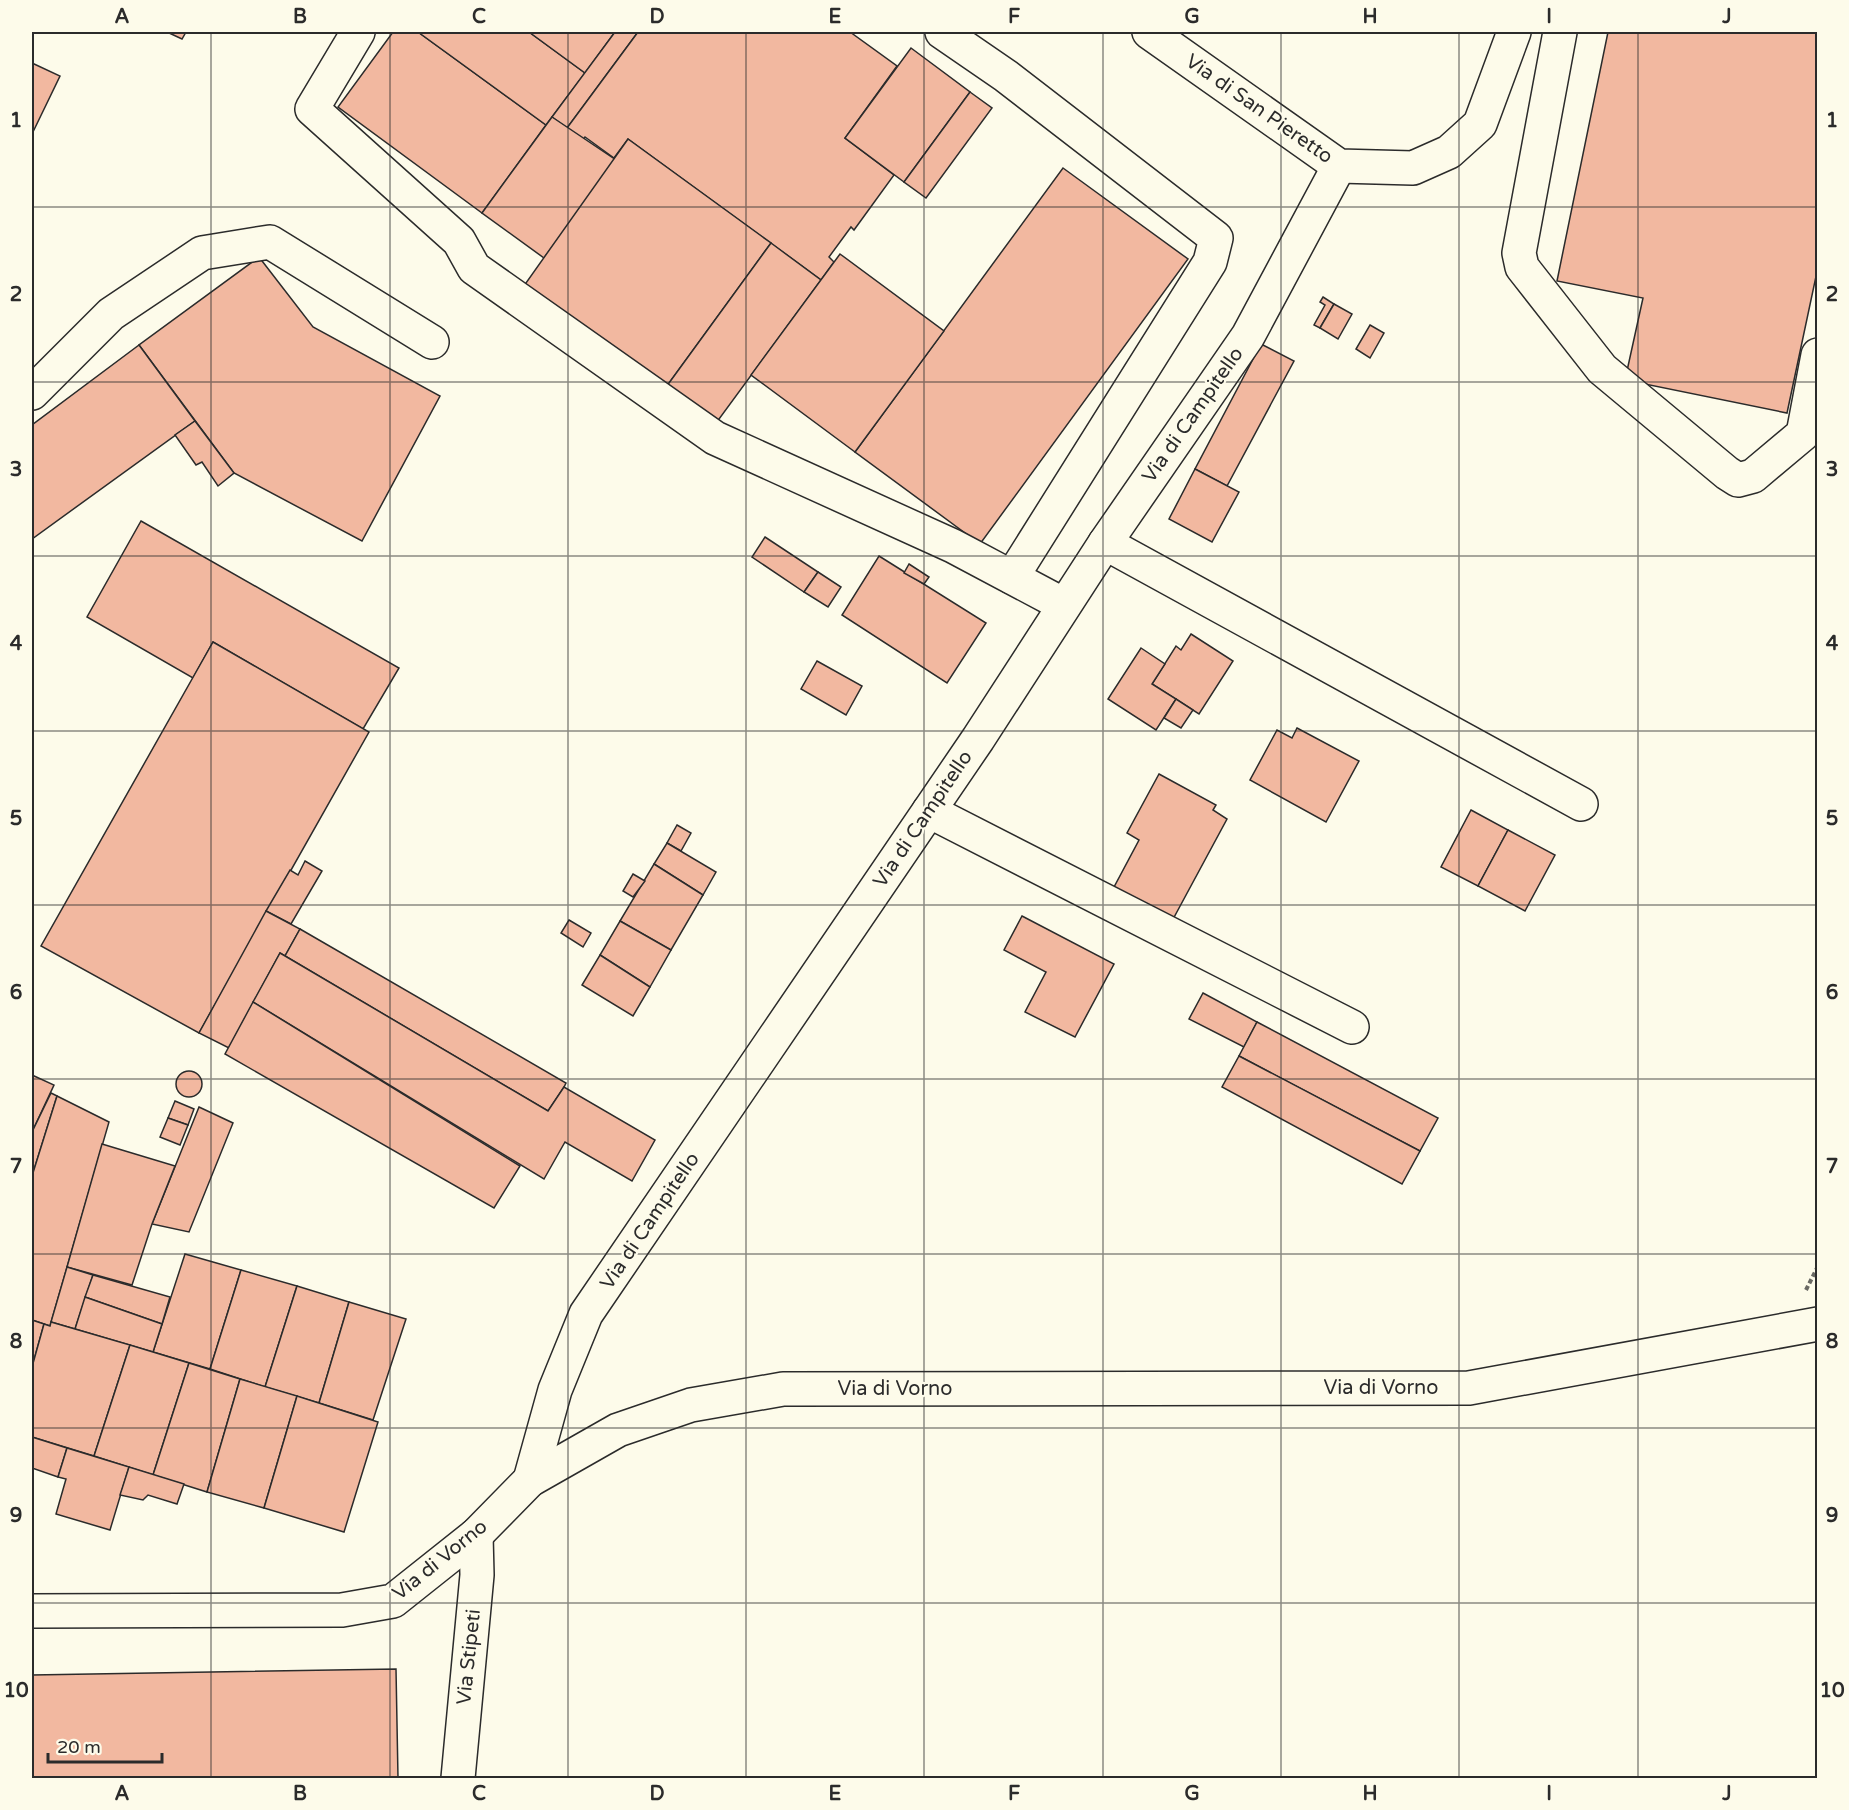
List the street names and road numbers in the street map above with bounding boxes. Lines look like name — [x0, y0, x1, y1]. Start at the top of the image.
street label: Via di San Pieretto — [1181, 49, 1337, 169]
street label: Via di Campitello — [1137, 343, 1249, 487]
street label: Via di Campitello — [868, 746, 978, 892]
street label: Via di Campitello — [595, 1148, 705, 1294]
street label: Via di Vorno — [1324, 1376, 1438, 1400]
street label: Via di Vorno — [838, 1377, 952, 1401]
street label: Via di Vorno — [388, 1515, 492, 1605]
street label: Via Stipeti — [452, 1608, 486, 1706]

